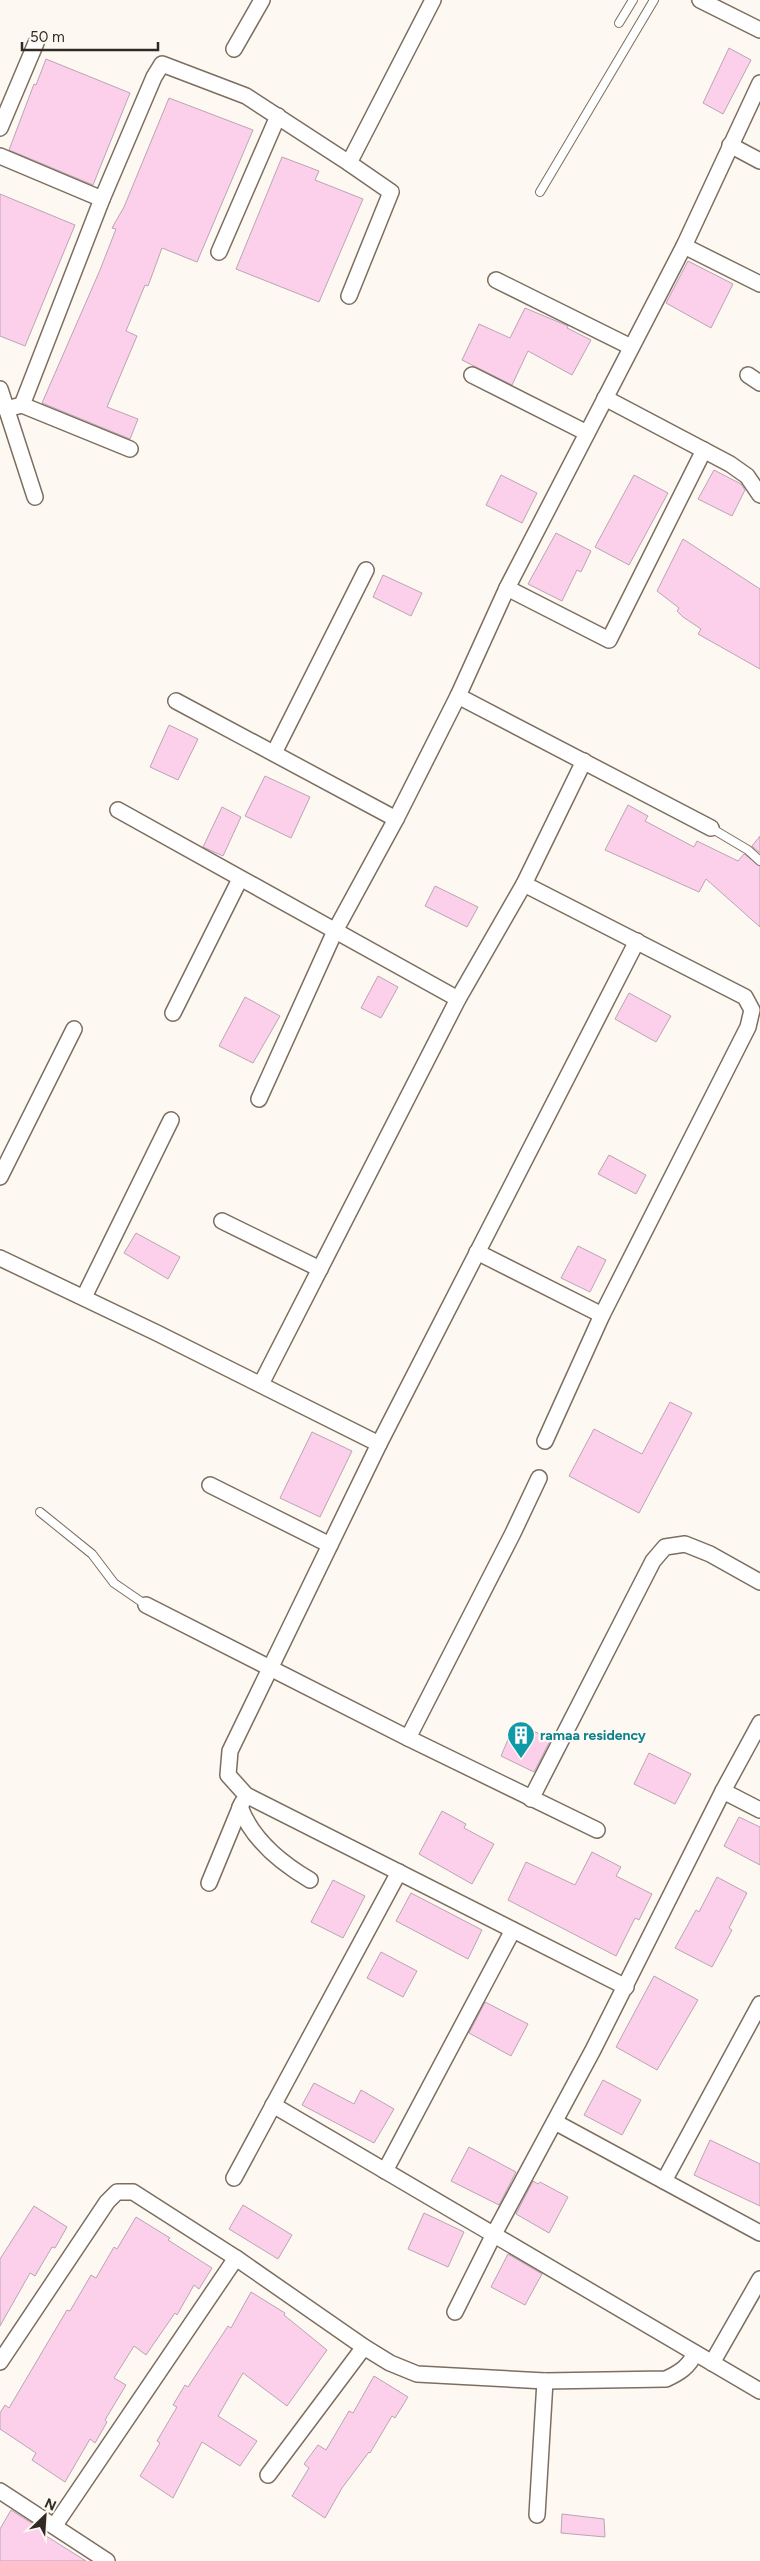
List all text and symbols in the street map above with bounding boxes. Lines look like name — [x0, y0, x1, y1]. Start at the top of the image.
scale bar — [22, 20, 159, 52]
text: 50 m — [30, 28, 65, 46]
building icon: ramaa residency — [506, 1720, 536, 1759]
place label: ramaa residency — [540, 1727, 647, 1744]
north arrow — [20, 2491, 70, 2541]
text: N — [42, 2495, 59, 2515]

